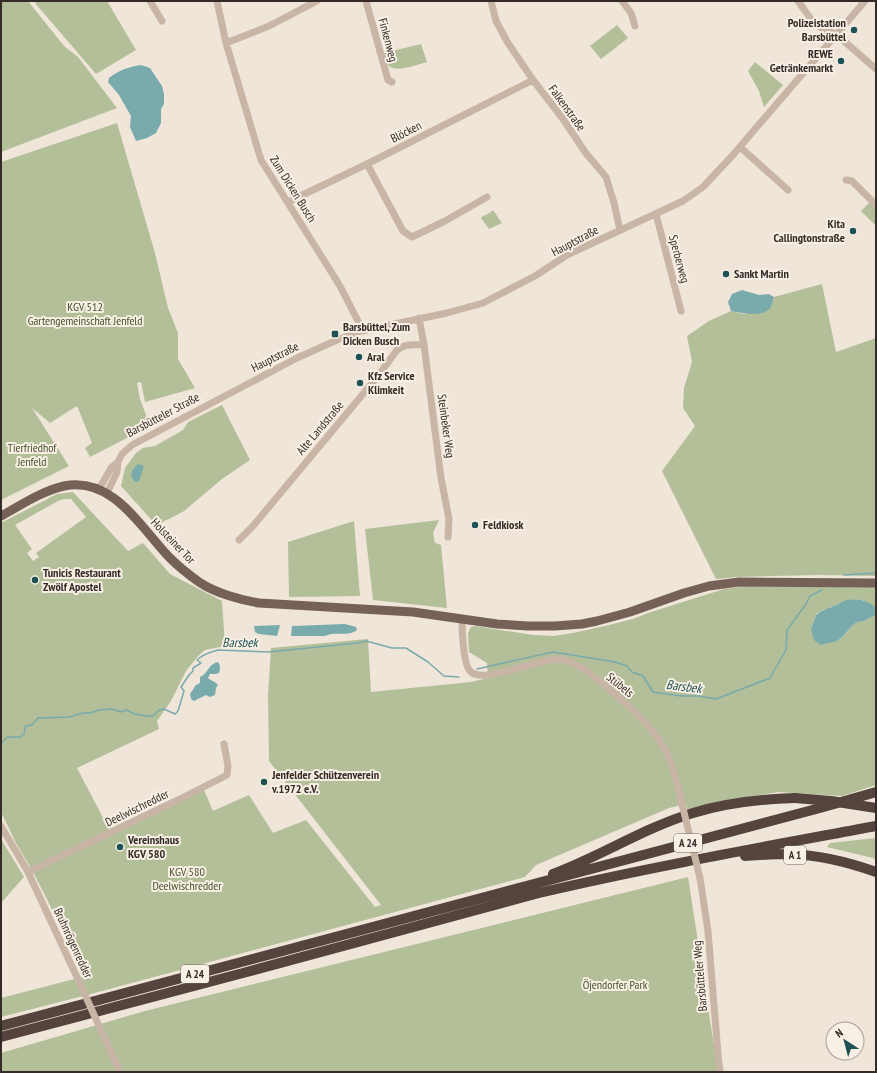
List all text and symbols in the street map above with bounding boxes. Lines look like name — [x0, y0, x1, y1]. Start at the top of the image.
place label: Polizeistation Barsbüttel — [788, 15, 846, 44]
street label: Finkenweg — [375, 16, 402, 63]
marker: Polizeistation Barsbüttel — [849, 25, 859, 35]
place label: REWE Getränkemarkt — [770, 46, 834, 75]
marker: REWE Getränkemarkt — [836, 56, 846, 66]
street label: Falkenstraße — [546, 82, 589, 134]
street label: Blöcken — [388, 117, 424, 146]
street label: Zum Dicken Busch — [267, 153, 320, 225]
place label: Kita Callingtonstraße — [773, 216, 845, 245]
street label: Hauptstraße — [549, 222, 601, 259]
marker: Kita Callingtonstraße — [848, 226, 858, 236]
street label: Sperberweg — [666, 233, 693, 285]
place label: Sankt Martin — [734, 266, 789, 281]
marker: Sankt Martin — [721, 269, 731, 279]
park label: KGV 512 Gartengemeinschaft Jenfeld — [28, 299, 142, 328]
place label: Barsbüttel, Zum Dicken Busch — [343, 319, 410, 348]
marker: Barsbüttel, Zum Dicken Busch — [330, 329, 340, 339]
street label: Hauptstraße — [249, 338, 301, 375]
place label: Aral — [366, 349, 384, 364]
marker: Aral — [354, 352, 364, 362]
place label: Kfz Service Klimkeit — [368, 368, 415, 397]
marker: Kfz Service Klimkeit — [355, 378, 365, 388]
street label: Barsbütteler Straße — [124, 389, 202, 440]
street label: Steinbeker Weg — [435, 393, 458, 459]
street label: Alte Landstraße — [293, 398, 346, 458]
park label: Tierfriedhof Jenfeld — [8, 440, 57, 469]
street label: Holsteiner Tor — [148, 515, 199, 567]
place label: Feldkiosk — [483, 517, 524, 532]
marker: Feldkiosk — [470, 520, 480, 530]
place label: Tunicis Restaurant Zwölf Apostel — [43, 565, 121, 594]
marker: Tunicis Restaurant Zwölf Apostel — [30, 575, 40, 585]
water label: Barsbek — [222, 634, 260, 651]
street label: Stübels — [604, 669, 637, 700]
water label: Barsbek — [665, 676, 704, 697]
place label: Jenfelder Schützenverein v.1972 e.V. — [271, 767, 379, 796]
marker: Jenfelder Schützenverein v.1972 e.V. — [259, 777, 269, 787]
street label: Deelwischredder — [102, 785, 172, 829]
place label: Vereinshaus KGV 580 — [127, 832, 179, 861]
road number: A 24 — [674, 834, 702, 852]
marker: Vereinshaus KGV 580 — [115, 842, 125, 852]
road number: A 1 — [784, 846, 806, 864]
park label: KGV 580 Deelwischredder — [152, 864, 222, 893]
street label: Bruhnrögenredder — [51, 905, 96, 981]
street label: Barsbütteler Weg — [689, 940, 710, 1012]
road number: A 24 — [181, 965, 209, 983]
park label: Öjendorfer Park — [583, 977, 648, 992]
north arrow — [825, 1021, 865, 1061]
text: N — [833, 1025, 846, 1040]

